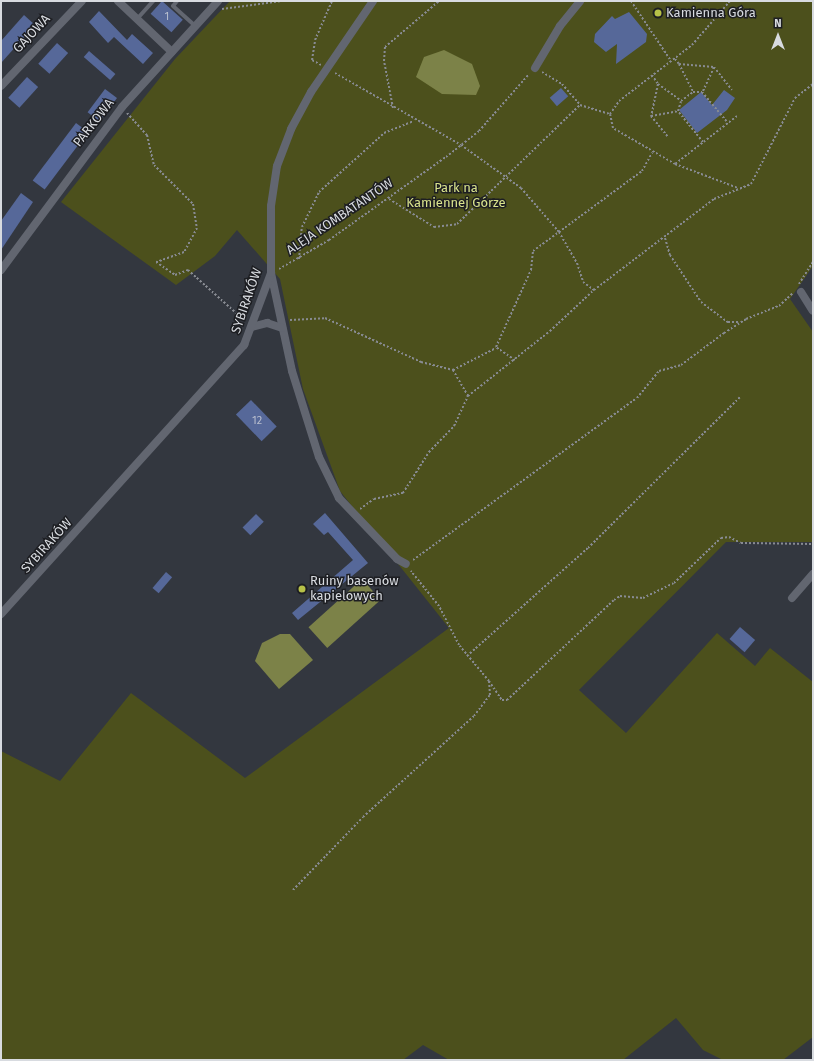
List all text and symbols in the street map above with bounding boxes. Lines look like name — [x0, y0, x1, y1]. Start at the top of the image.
place label: Kamienna Góra — [666, 5, 756, 21]
marker: Kamienna Góra — [653, 8, 663, 18]
house number: 1 — [165, 10, 169, 24]
street label: GAJOWA — [10, 12, 54, 56]
north arrow — [758, 16, 798, 56]
text: N — [774, 17, 782, 30]
street label: PARKOWA — [70, 96, 118, 150]
street label: ALEJA KOMBATANTÓW — [284, 176, 396, 258]
park label: Park na Kamiennej Górze — [406, 181, 506, 212]
street label: SYBIRAKÓW — [229, 266, 265, 336]
house number: 12 — [252, 414, 262, 428]
street label: SYBIRAKÓW — [18, 515, 76, 577]
place label: Ruiny basenów kapielowych — [310, 574, 399, 605]
marker: Ruiny basenów kapielowych — [297, 584, 307, 594]

